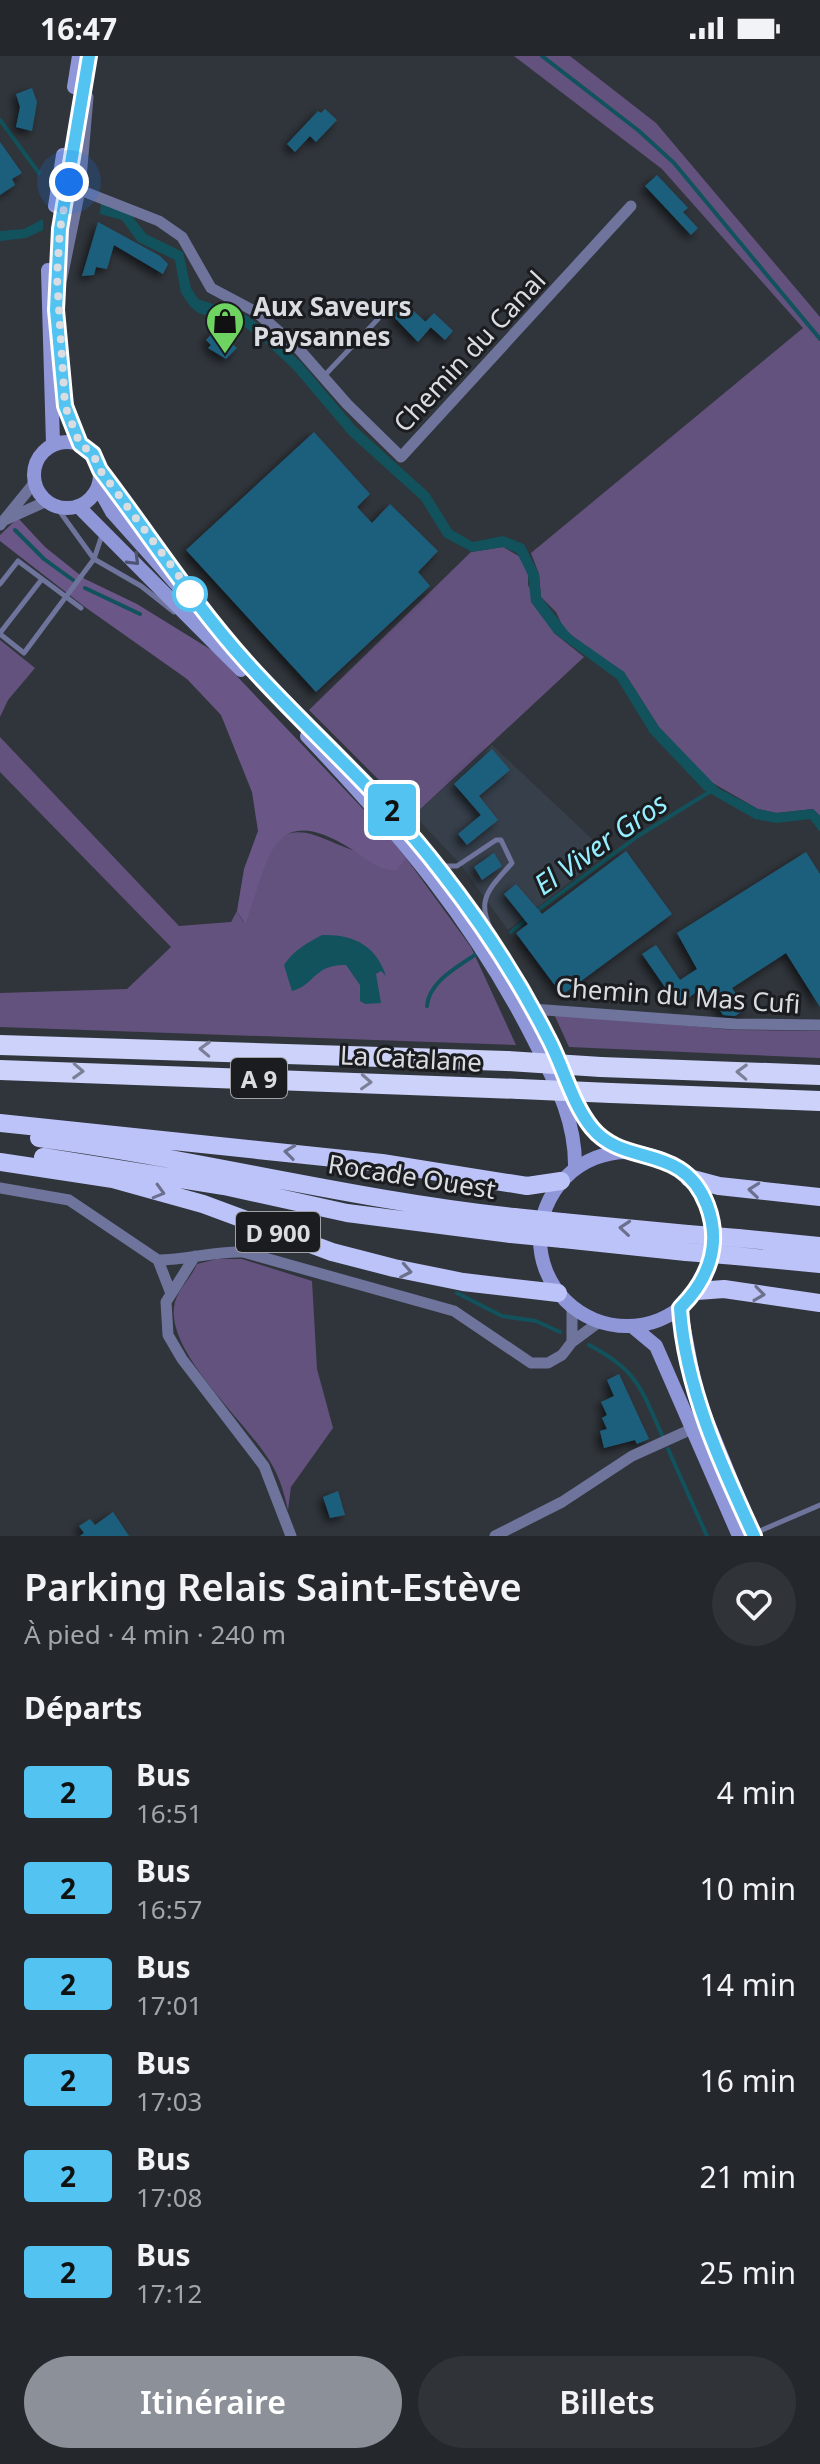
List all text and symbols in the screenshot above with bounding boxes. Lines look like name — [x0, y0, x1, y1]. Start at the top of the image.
text: 16:47 — [40, 8, 117, 49]
your location — [49, 162, 89, 202]
street label: Chemin du Canal — [385, 263, 553, 439]
place label: Aux Saveurs Paysannes — [253, 288, 412, 354]
shop icon: Aux Saveurs Paysannes — [204, 300, 246, 355]
one-way arrow — [125, 551, 140, 565]
unlabelled marker — [173, 577, 207, 611]
water label: El Viver Gros — [526, 783, 674, 903]
line badge: 2 — [366, 784, 418, 836]
text: 2 — [384, 791, 400, 829]
street label: Chemin du Mas Cufi — [554, 968, 802, 1022]
street label: La Catalane — [339, 1036, 483, 1080]
one-way arrow — [198, 1041, 211, 1058]
road number: A 9 — [231, 1058, 287, 1098]
one-way arrow — [72, 1062, 85, 1079]
one-way arrow — [735, 1064, 748, 1081]
one-way arrow — [360, 1074, 373, 1091]
one-way arrow — [283, 1144, 296, 1161]
street label: Rocade Ouest — [326, 1145, 498, 1207]
one-way arrow — [747, 1181, 760, 1198]
one-way arrow — [151, 1183, 165, 1199]
road number: D 900 — [236, 1212, 320, 1252]
one-way arrow — [618, 1220, 631, 1237]
one-way arrow — [400, 1261, 413, 1278]
one-way arrow — [752, 1285, 766, 1302]
text: Parking Relais Saint-Estève — [24, 1560, 522, 1612]
button: heart — [712, 1562, 796, 1646]
text: À pied · 4 min · 240 m — [24, 1616, 286, 1652]
text: Départs — [24, 1687, 142, 1728]
text: Bus — [136, 1754, 191, 1795]
text: 4 min — [717, 1772, 796, 1813]
text: 2 — [60, 1773, 76, 1811]
text: 16:51 — [136, 1795, 202, 1831]
text: Bus — [136, 1850, 191, 1891]
text: 10 min — [700, 1868, 796, 1909]
text: 2 — [60, 1869, 76, 1907]
text: 16:57 — [136, 1891, 202, 1927]
text: Bus — [136, 1946, 191, 1987]
text: 14 min — [700, 1964, 796, 2005]
text: 2 — [60, 1965, 76, 2003]
text: 17:01 — [136, 1987, 202, 2023]
text: Bus — [136, 2042, 191, 2083]
text: 16 min — [700, 2060, 796, 2101]
text: 2 — [60, 2061, 76, 2099]
text: 17:03 — [136, 2083, 202, 2119]
text: Bus — [136, 2138, 191, 2179]
text: 21 min — [700, 2156, 796, 2197]
text: 2 — [60, 2157, 76, 2195]
text: 17:08 — [136, 2179, 202, 2215]
text: Bus — [136, 2234, 191, 2275]
text: 25 min — [700, 2252, 796, 2293]
text: 2 — [60, 2253, 76, 2291]
text: 17:12 — [136, 2275, 202, 2311]
button: Itinéraire — [24, 2356, 402, 2448]
button: Billets — [418, 2356, 796, 2448]

